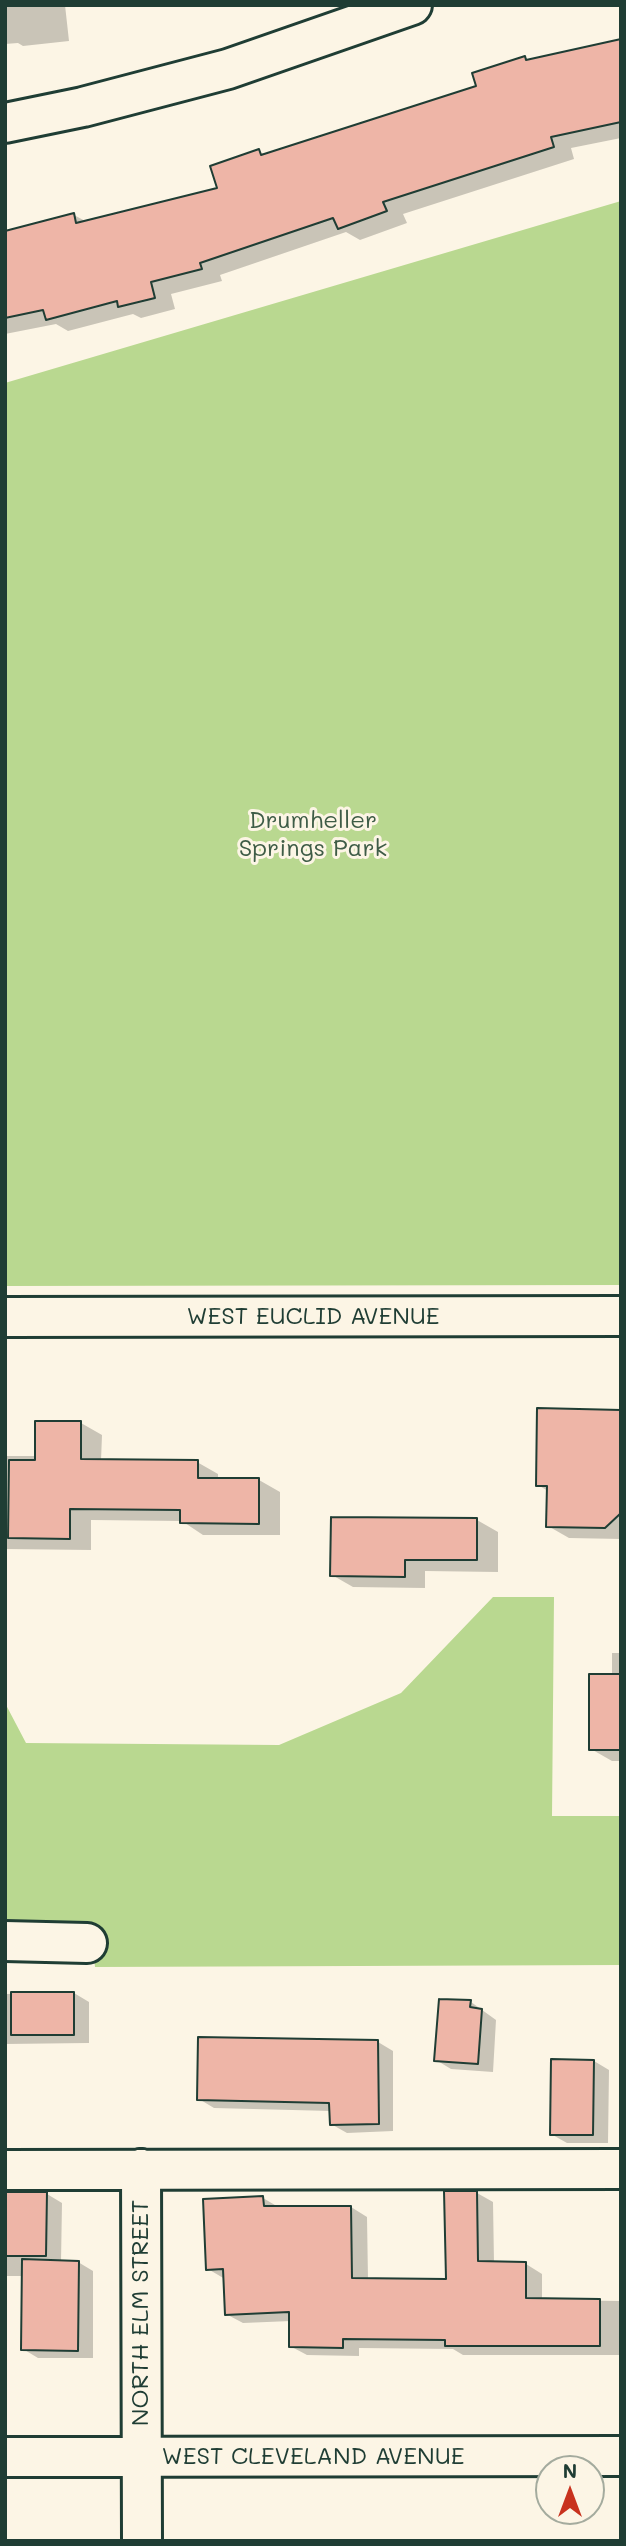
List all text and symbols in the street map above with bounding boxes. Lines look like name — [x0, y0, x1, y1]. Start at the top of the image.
park label: Drumheller Springs Park — [239, 807, 387, 863]
street label: WEST EUCLID AVENUE — [186, 1303, 440, 1331]
street label: NORTH ELM STREET — [127, 2200, 155, 2426]
street label: WEST CLEVELAND AVENUE — [162, 2443, 464, 2471]
north arrow — [535, 2455, 605, 2525]
text: N — [563, 2458, 577, 2483]

